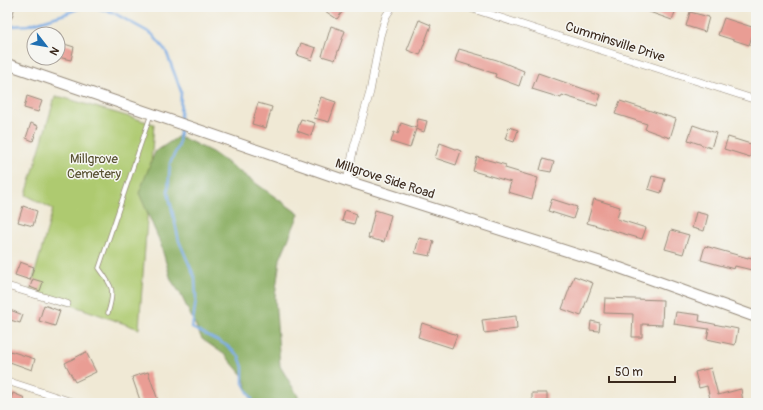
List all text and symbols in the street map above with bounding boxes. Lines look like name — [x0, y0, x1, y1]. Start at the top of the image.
street label: Cumminsville Drive — [563, 18, 667, 66]
north arrow — [26, 26, 66, 66]
text: N — [46, 44, 62, 58]
park label: Millgrove Cemetery — [67, 151, 121, 182]
street label: Millgrove Side Road — [333, 155, 437, 203]
scale bar — [609, 358, 675, 384]
text: 50 m — [615, 365, 643, 380]

